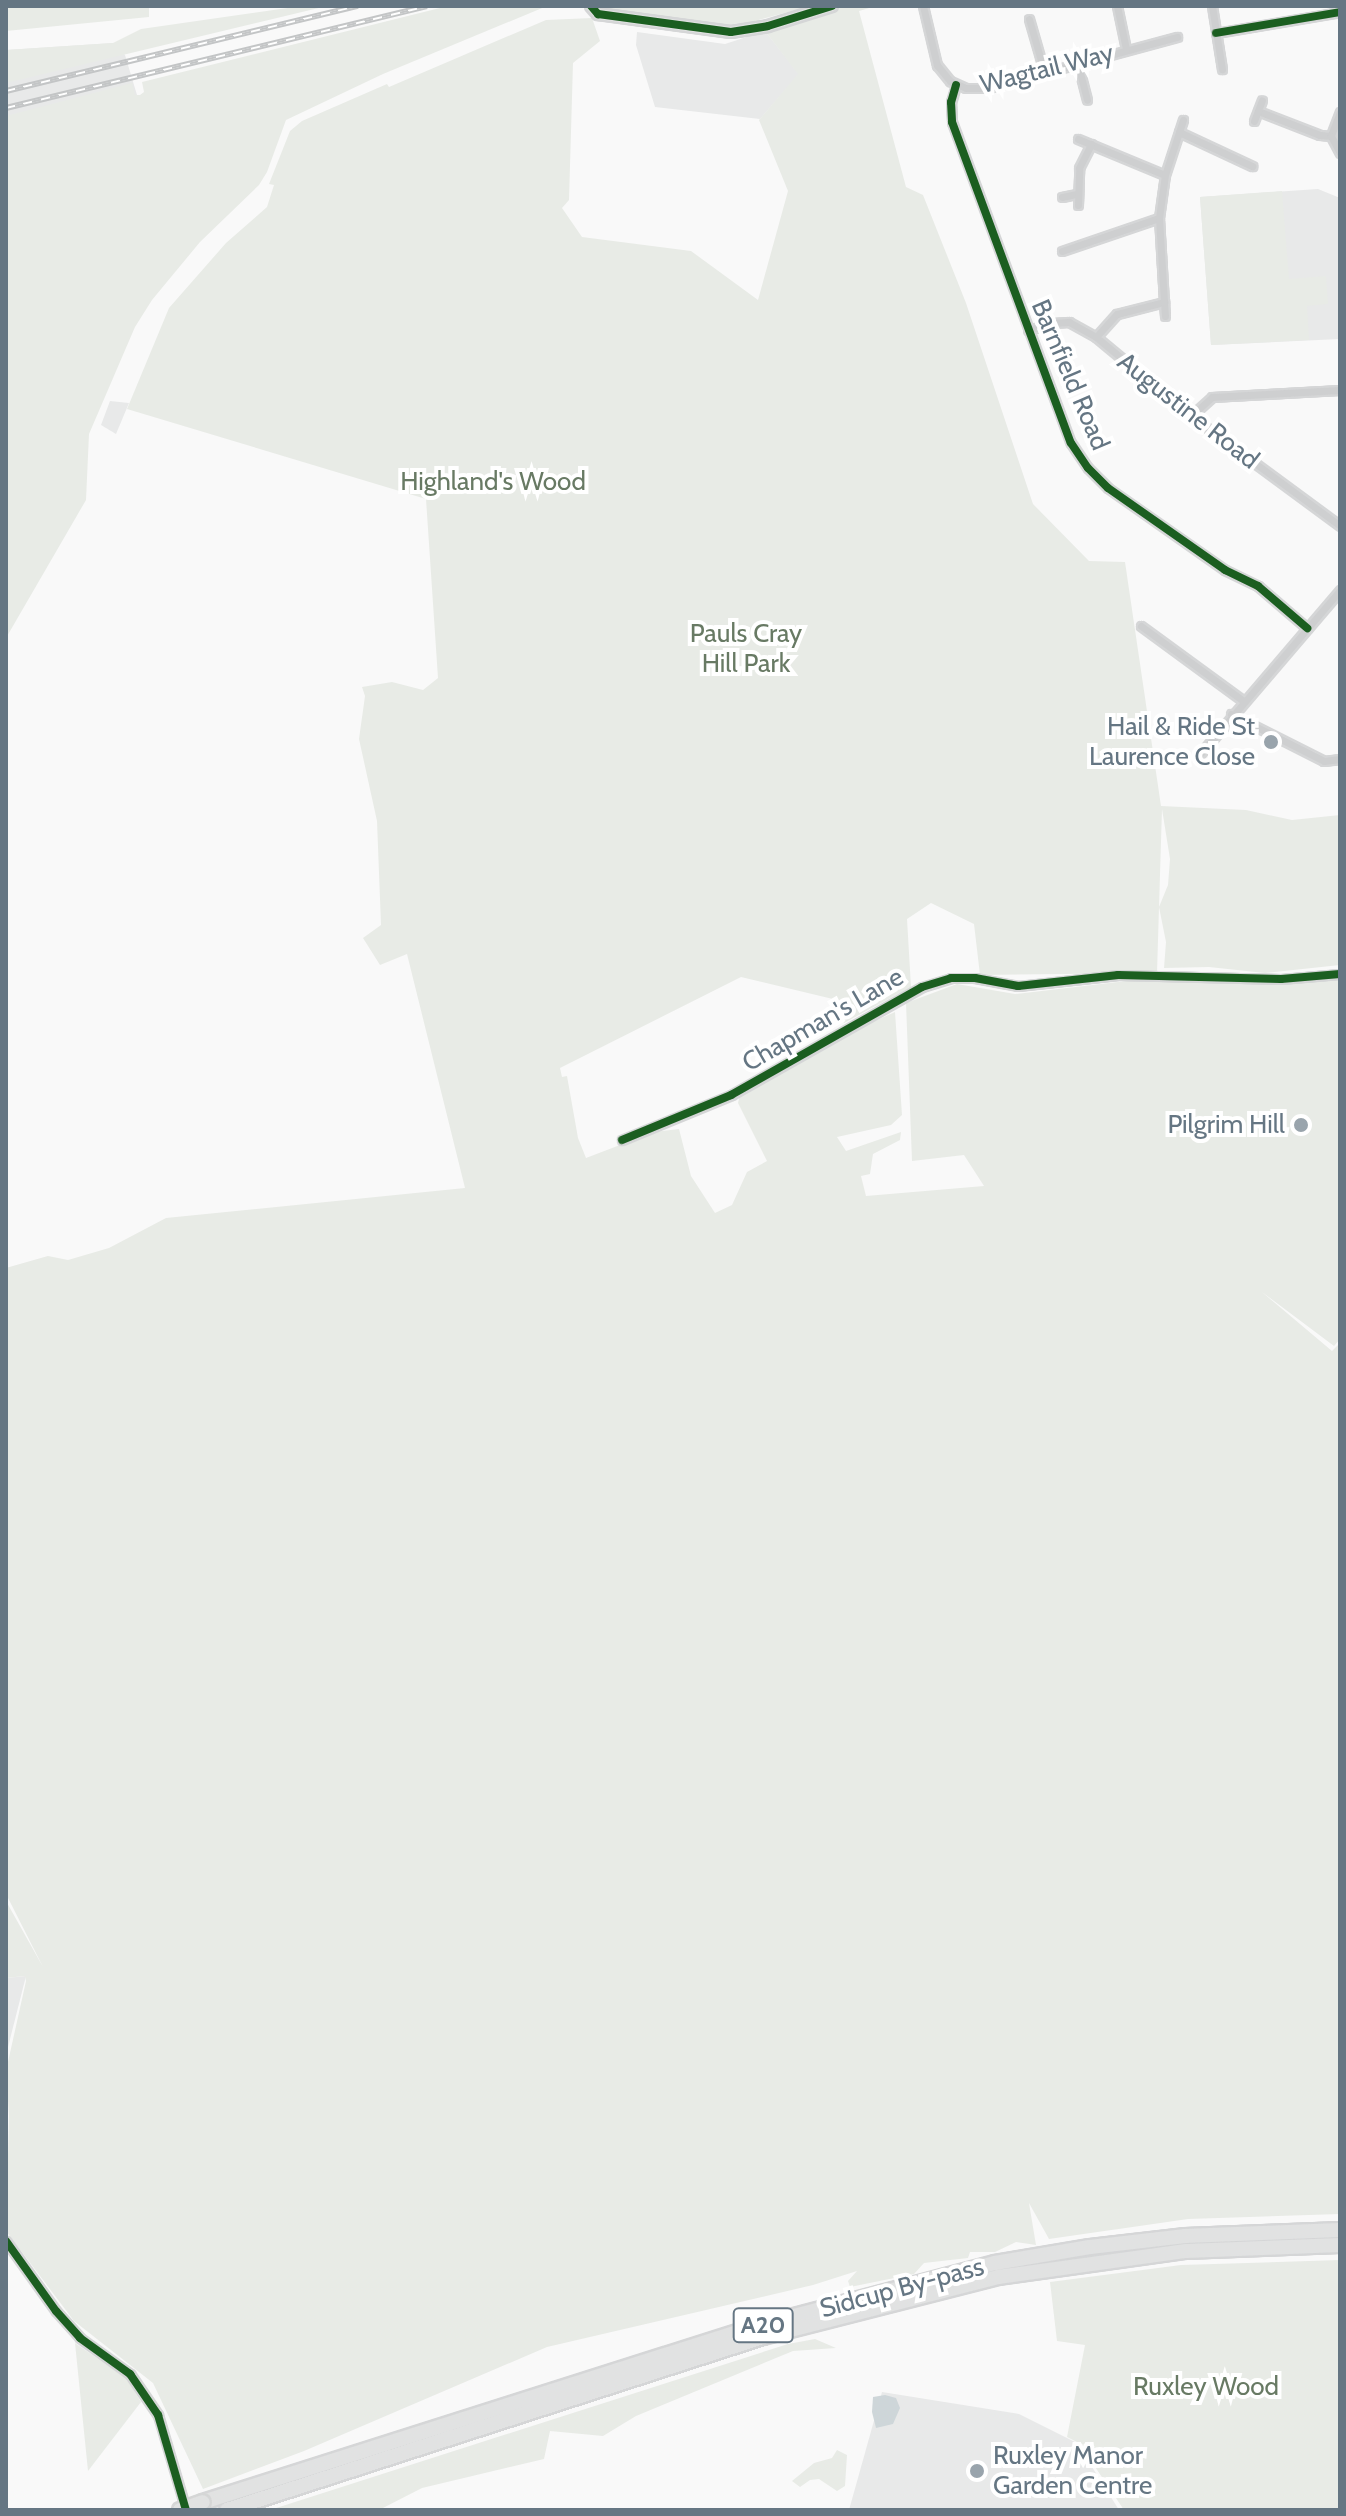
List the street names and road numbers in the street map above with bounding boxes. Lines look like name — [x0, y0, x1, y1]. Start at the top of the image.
street label: Wagtail Way — [977, 37, 1117, 101]
street label: Barnfield Road — [1024, 295, 1116, 455]
street label: Augustine Road — [1111, 346, 1265, 476]
street label: Chapman's Lane — [737, 961, 909, 1079]
street label: Sidcup By-pass — [817, 2251, 987, 2325]
road number: A20 — [731, 2305, 795, 2345]

